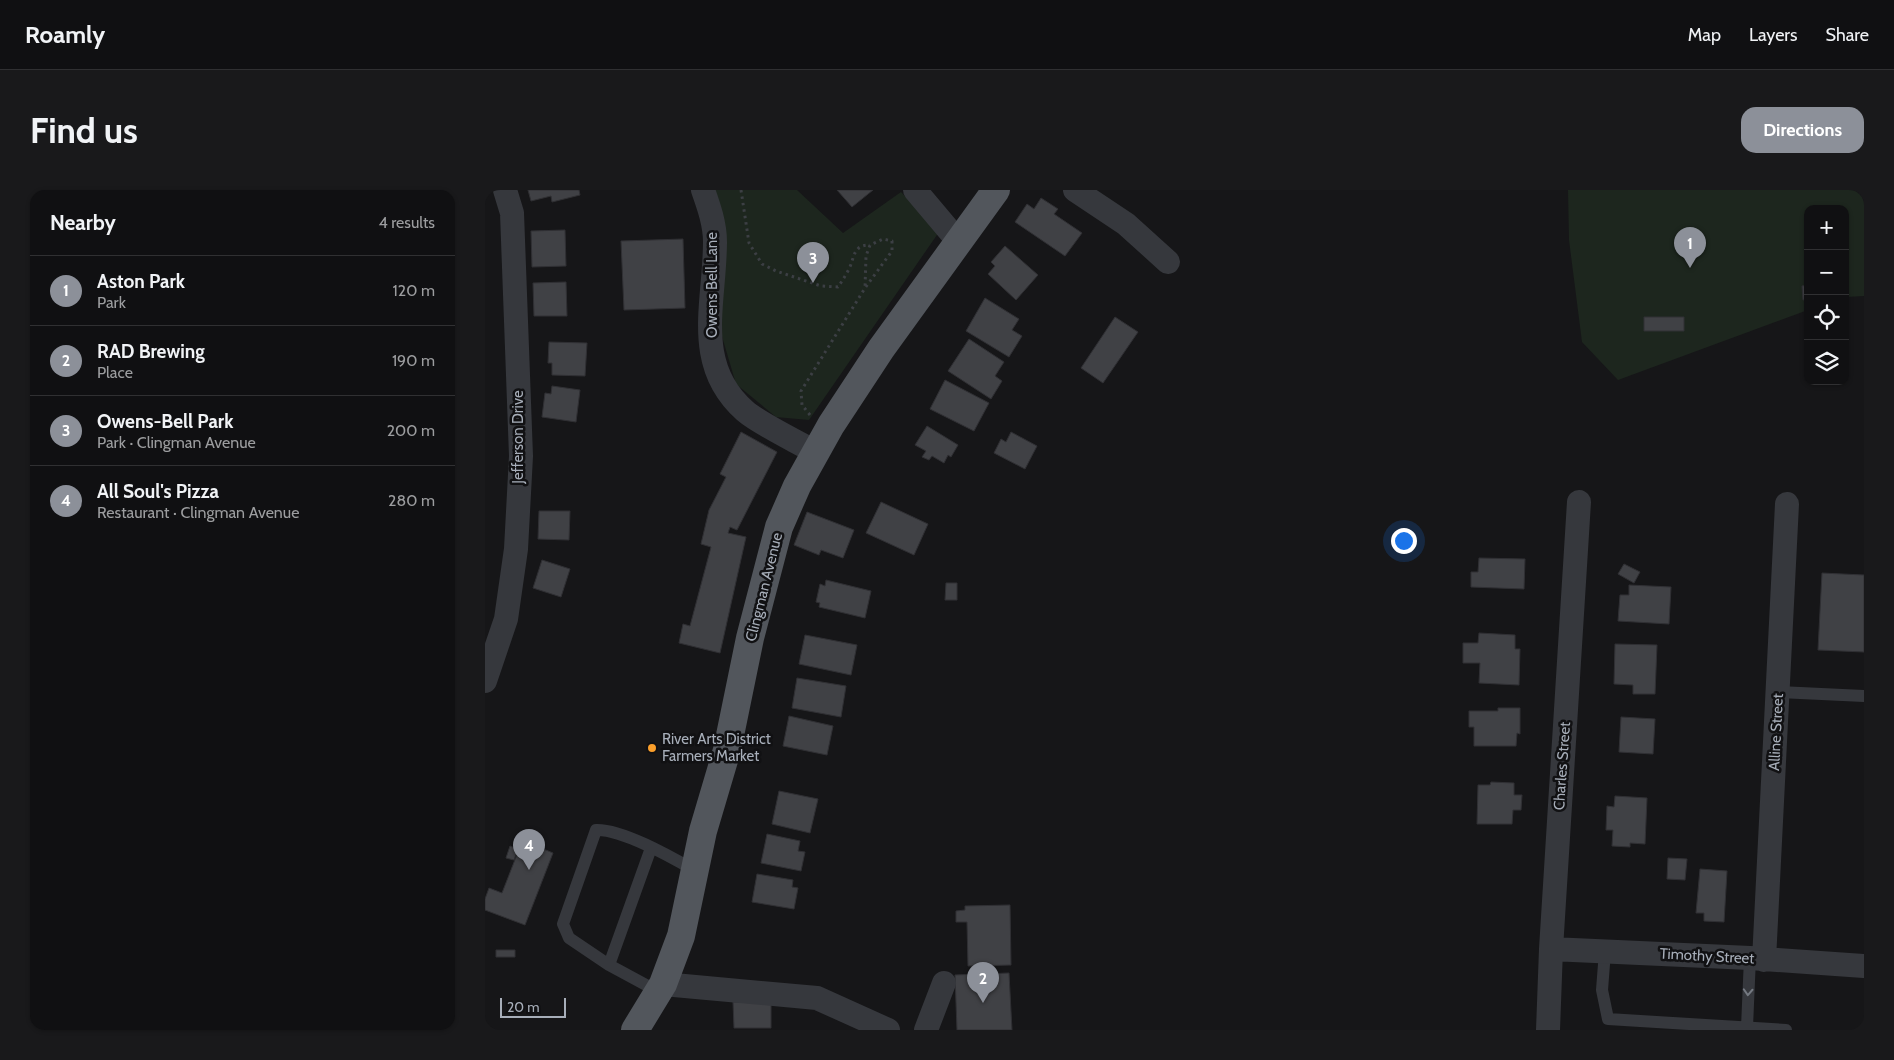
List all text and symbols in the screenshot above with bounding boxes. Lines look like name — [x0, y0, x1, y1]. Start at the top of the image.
text: Roamly — [25, 20, 105, 49]
text: Map — [1688, 24, 1721, 46]
text: Layers — [1749, 24, 1798, 46]
text: Share — [1826, 24, 1869, 46]
button: Directions — [1741, 107, 1864, 153]
text: Find us — [30, 109, 138, 152]
map controls — [1804, 205, 1849, 385]
button: + — [1804, 205, 1849, 250]
text: Nearby — [50, 210, 116, 235]
text: 4 results — [378, 213, 435, 232]
pin: 1 — [1674, 227, 1706, 268]
street label: Owens Bell Lane — [703, 232, 721, 338]
pin: 3 — [797, 242, 829, 283]
button: − — [1804, 250, 1849, 295]
text: Aston Park — [97, 270, 185, 293]
text: 1 — [63, 281, 69, 300]
text: 120 m — [393, 281, 435, 300]
text: Park — [97, 293, 126, 312]
button: locate — [1804, 295, 1849, 340]
text: RAD Brewing — [97, 340, 205, 363]
button: layers — [1804, 340, 1849, 385]
text: 2 — [62, 351, 70, 370]
text: 190 m — [392, 351, 435, 370]
text: Place — [97, 363, 133, 382]
street label: Jefferson Drive — [509, 390, 527, 485]
text: Owens-Bell Park — [97, 410, 233, 433]
text: 3 — [62, 421, 70, 440]
text: 200 m — [387, 421, 435, 440]
text: Park · Clingman Avenue — [97, 433, 256, 452]
text: All Soul's Pizza — [97, 480, 219, 503]
text: 4 — [61, 491, 71, 510]
text: 280 m — [388, 491, 435, 510]
text: Restaurant · Clingman Avenue — [97, 503, 299, 522]
your location — [1391, 528, 1417, 554]
street label: Clingman Avenue — [742, 530, 786, 643]
street label: Alline Street — [1765, 693, 1787, 771]
street label: Charles Street — [1550, 721, 1574, 811]
place label: River Arts District Farmers Market — [662, 730, 771, 765]
marker: River Arts District Farmers Market — [646, 742, 658, 754]
pin: 4 — [513, 829, 545, 870]
street label: Timothy Street — [1659, 945, 1755, 967]
pin: 2 — [967, 962, 999, 1003]
one-way arrow — [1743, 989, 1754, 997]
scale bar — [500, 995, 566, 1018]
text: 20 m — [507, 998, 540, 1016]

